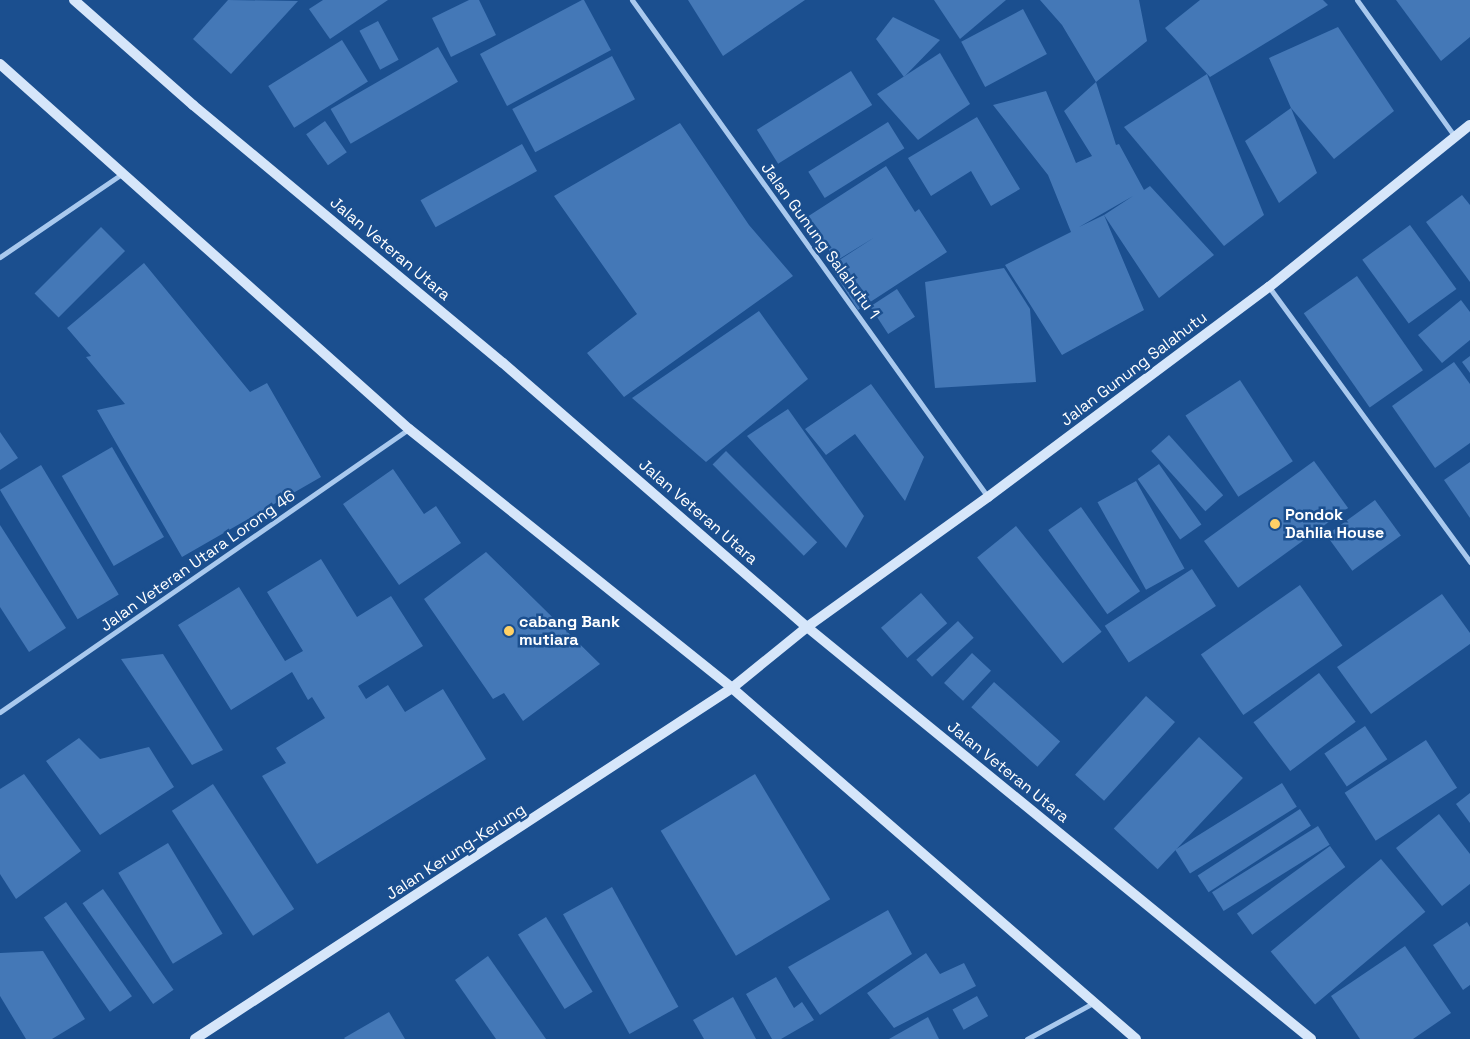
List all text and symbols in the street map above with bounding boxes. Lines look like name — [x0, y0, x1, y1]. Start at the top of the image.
street label: Jalan Gunung Salahutu 1 — [757, 159, 883, 323]
street label: Jalan Veteran Utara — [326, 193, 454, 305]
street label: Jalan Gunung Salahutu — [1057, 308, 1211, 430]
street label: Jalan Veteran Utara — [635, 455, 761, 569]
street label: Jalan Veteran Utara Lorong 46 — [97, 486, 299, 636]
place label: Pondok Dahlia House — [1285, 505, 1384, 543]
marker: Pondok Dahlia House — [1269, 518, 1281, 530]
place label: cabang Bank mutiara — [519, 612, 620, 650]
marker: cabang Bank mutiara — [503, 625, 515, 637]
street label: Jalan Veteran Utara — [943, 717, 1073, 827]
street label: Jalan Kerung-Kerung — [383, 800, 529, 904]

